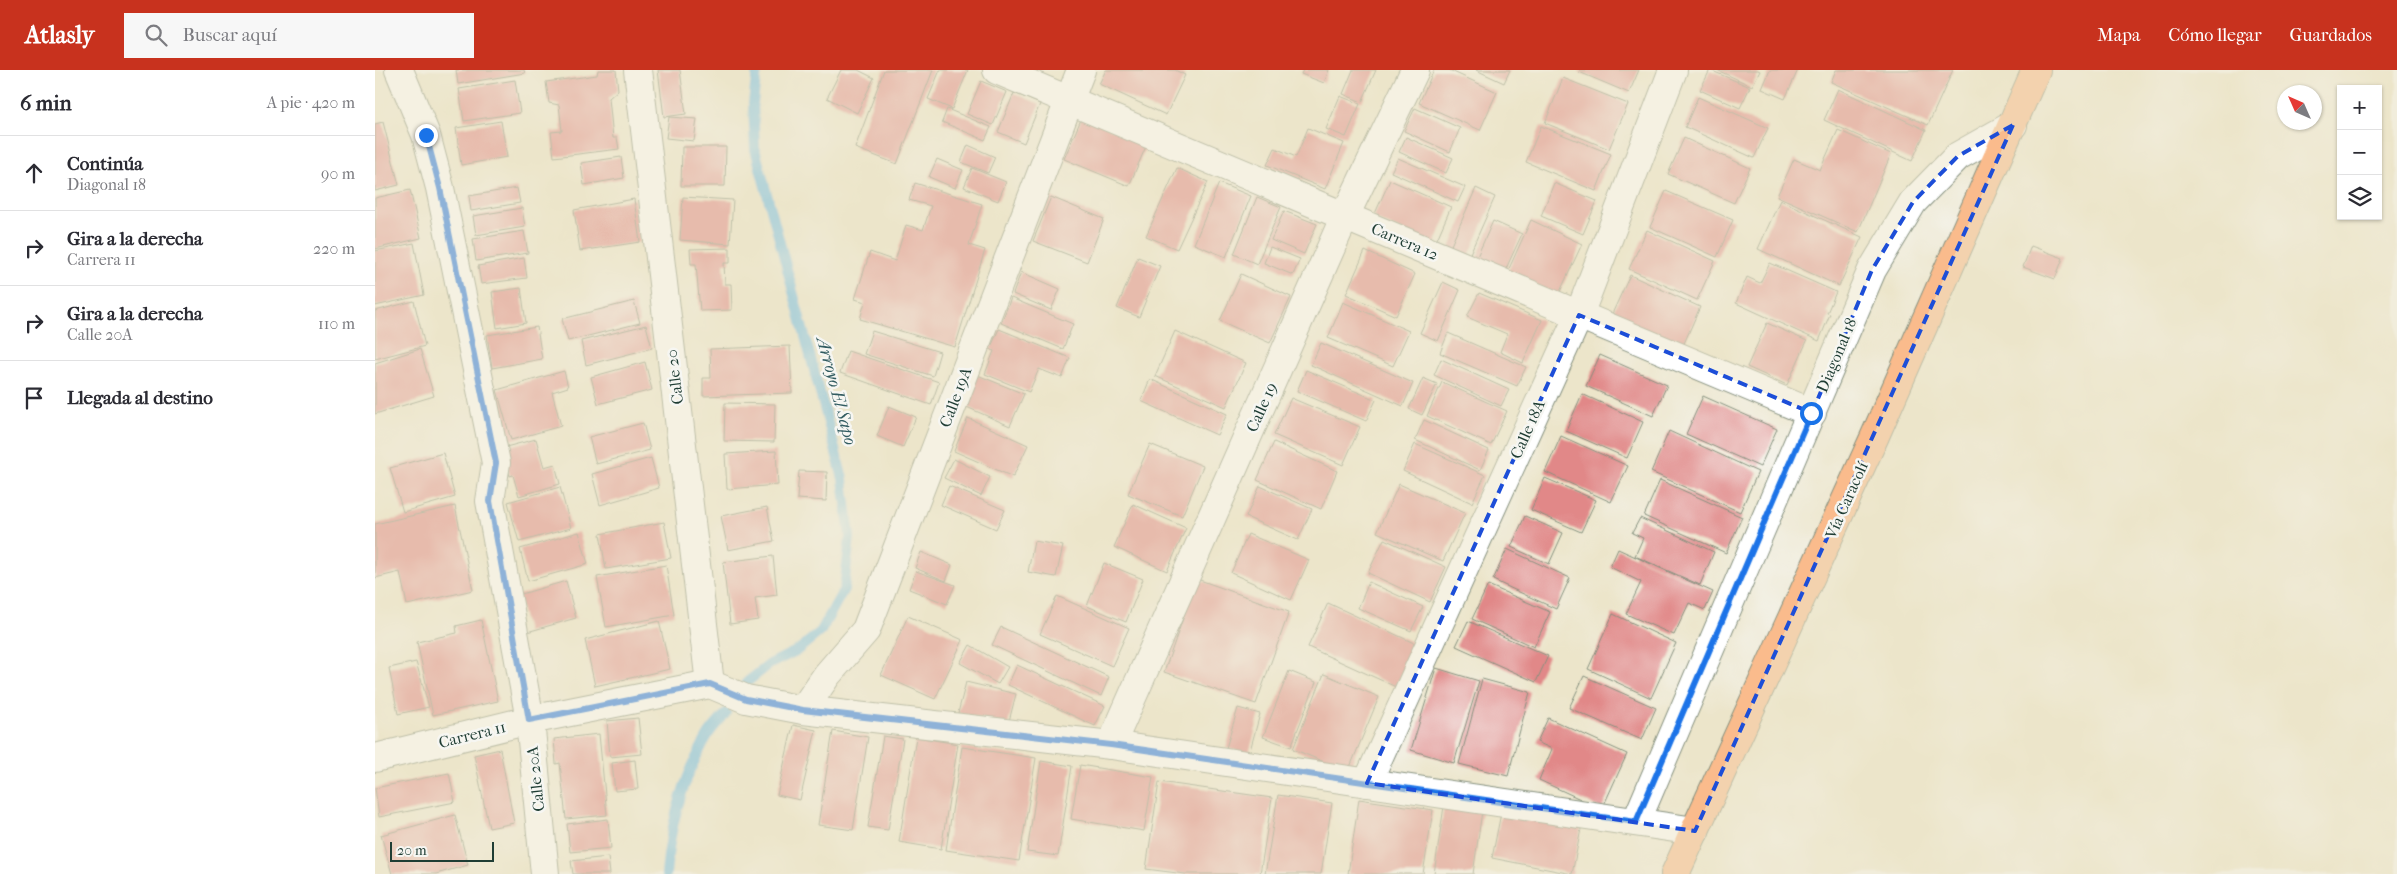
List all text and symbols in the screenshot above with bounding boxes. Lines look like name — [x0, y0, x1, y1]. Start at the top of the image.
search box — [124, 13, 474, 58]
text: Atlasly — [25, 21, 94, 49]
icon: search — [142, 21, 170, 49]
text: Buscar aquí — [182, 24, 277, 46]
text: Mapa — [2097, 25, 2140, 46]
text: Cómo llegar — [2168, 25, 2262, 46]
text: Guardados — [2290, 25, 2372, 46]
north arrow — [2277, 85, 2322, 130]
map controls — [2337, 85, 2382, 220]
button: + — [2337, 85, 2382, 130]
text: 6 min — [20, 91, 72, 115]
text: A pie · 420 m — [267, 93, 355, 112]
route end — [415, 124, 438, 147]
button: − — [2337, 130, 2382, 175]
text: Continúa — [67, 153, 143, 175]
icon: ahead — [20, 159, 48, 187]
text: 90 m — [321, 164, 355, 183]
text: Diagonal 18 — [67, 175, 146, 194]
button: layers — [2337, 175, 2382, 220]
street label: Carrera 12 — [1368, 219, 1441, 264]
text: Gira a la derecha — [67, 228, 203, 250]
icon: right — [20, 234, 48, 262]
text: 220 m — [313, 239, 355, 258]
text: Carrera 11 — [67, 250, 136, 269]
text: Gira a la derecha — [67, 303, 203, 325]
icon: right — [20, 309, 48, 337]
text: 110 m — [318, 314, 355, 333]
street label: Diagonal 18 — [1812, 315, 1861, 395]
text: Calle 20A — [67, 325, 133, 344]
water label: Arroyo El Sapo — [811, 333, 861, 447]
street label: Calle 20 — [662, 348, 687, 406]
street label: Calle 19A — [935, 364, 976, 430]
street label: Calle 19 — [1242, 379, 1281, 435]
icon: arrive — [20, 384, 48, 412]
text: Llegada al destino — [67, 387, 213, 409]
street label: Calle 18A — [1506, 396, 1549, 462]
route start — [1800, 402, 1823, 425]
street label: Vía Caracolí — [1821, 459, 1872, 543]
street label: Carrera 11 — [437, 717, 508, 752]
street label: Calle 20A — [523, 745, 548, 813]
scale bar — [390, 839, 494, 862]
text: 20 m — [397, 842, 427, 859]

